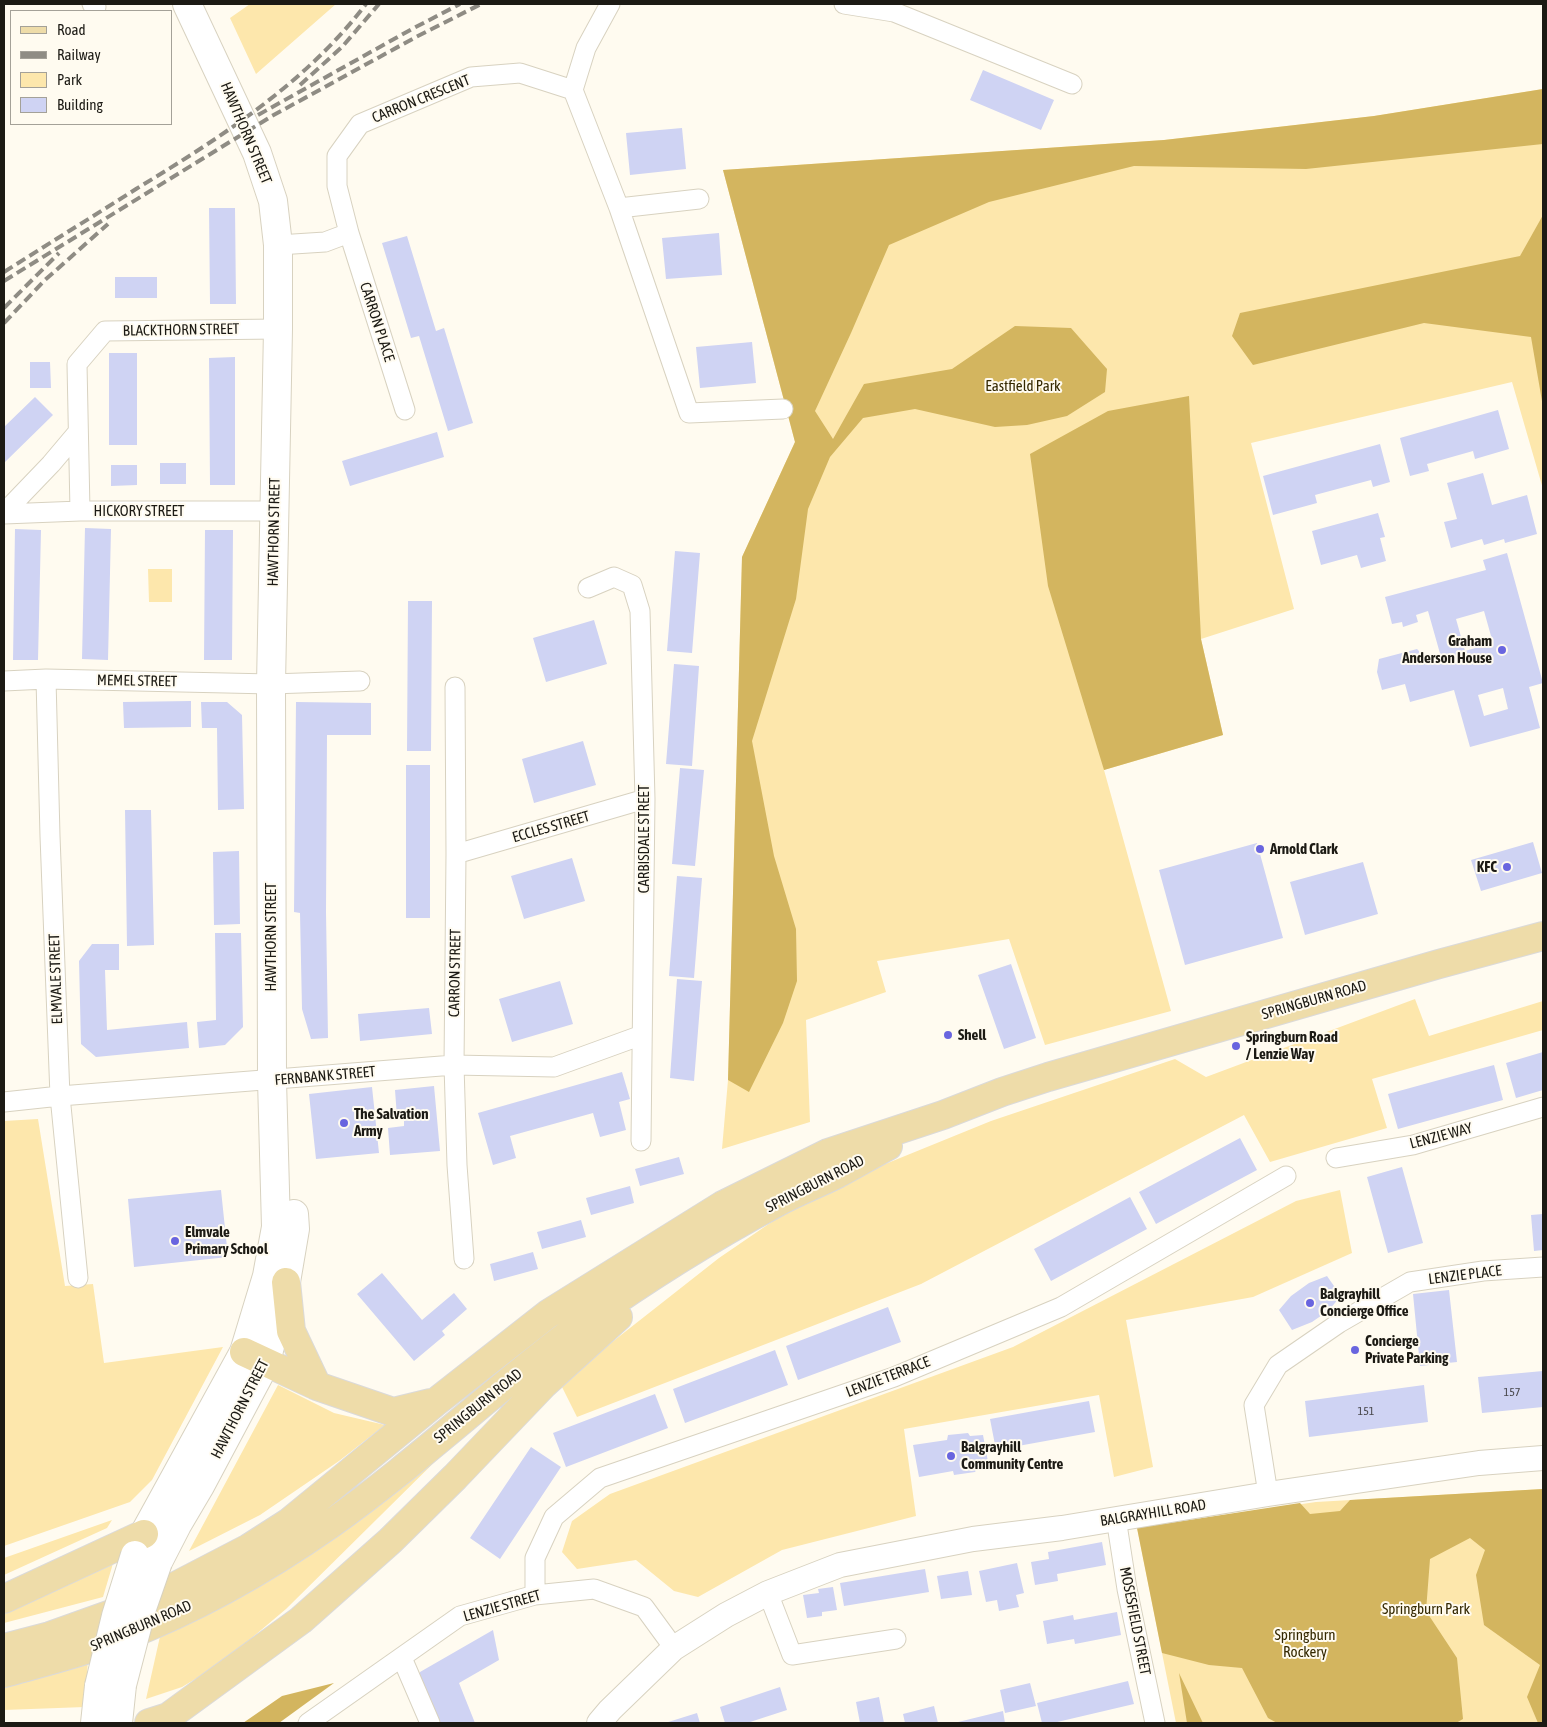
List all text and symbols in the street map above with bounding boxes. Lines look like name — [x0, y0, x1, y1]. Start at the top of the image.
legend — [10, 10, 172, 125]
text: Road — [57, 21, 86, 38]
text: Railway — [57, 46, 101, 63]
text: Park — [57, 71, 82, 88]
street label: CARRON CRESCENT — [369, 71, 473, 127]
street label: HAWTHORN STREET — [216, 79, 276, 187]
text: Building — [57, 96, 103, 113]
street label: CARRON PLACE — [356, 280, 398, 364]
street label: BLACKTHORN STREET — [123, 320, 239, 340]
park label: Eastfield Park — [985, 377, 1061, 395]
street label: HAWTHORN STREET — [264, 477, 284, 587]
street label: HICKORY STREET — [94, 502, 184, 520]
place label: Graham Anderson House — [1402, 632, 1492, 667]
marker: Graham Anderson House — [1496, 644, 1508, 656]
street label: MEMEL STREET — [97, 671, 177, 691]
street label: CARBISDALE STREET — [635, 785, 653, 893]
street label: ECCLES STREET — [510, 807, 592, 847]
place label: Arnold Clark — [1270, 840, 1338, 858]
marker: Arnold Clark — [1254, 843, 1266, 855]
place label: KFC — [1477, 858, 1497, 876]
marker: KFC — [1501, 861, 1513, 873]
street label: HAWTHORN STREET — [262, 883, 280, 991]
street label: CARRON STREET — [445, 929, 465, 1017]
street label: ELMVALE STREET — [45, 933, 67, 1025]
street label: SPRINGBURN ROAD — [1260, 976, 1368, 1024]
place label: Shell — [958, 1026, 986, 1044]
place label: Springburn Road / Lenzie Way — [1246, 1028, 1338, 1063]
marker: Shell — [942, 1029, 954, 1041]
marker: Springburn Road / Lenzie Way — [1230, 1040, 1242, 1052]
street label: FERNBANK STREET — [274, 1063, 376, 1089]
place label: The Salvation Army — [354, 1105, 429, 1140]
marker: The Salvation Army — [338, 1117, 350, 1129]
street label: LENZIE WAY — [1408, 1119, 1474, 1153]
street label: SPRINGBURN ROAD — [763, 1151, 867, 1217]
place label: Elmvale Primary School — [185, 1223, 268, 1258]
marker: Elmvale Primary School — [169, 1235, 181, 1247]
street label: LENZIE PLACE — [1427, 1262, 1503, 1288]
place label: Balgrayhill Concierge Office — [1320, 1285, 1409, 1320]
marker: Balgrayhill Concierge Office — [1304, 1297, 1316, 1309]
place label: Concierge Private Parking — [1365, 1332, 1448, 1367]
marker: Concierge Private Parking — [1349, 1344, 1361, 1356]
street label: LENZIE TERRACE — [843, 1353, 933, 1401]
street label: HAWTHORN STREET — [207, 1356, 273, 1462]
street label: SPRINGBURN ROAD — [430, 1365, 526, 1447]
house number: 157 — [1504, 1385, 1520, 1399]
house number: 151 — [1358, 1404, 1374, 1418]
place label: Balgrayhill Community Centre — [961, 1438, 1063, 1473]
marker: Balgrayhill Community Centre — [945, 1450, 957, 1462]
street label: BALGRAYHILL ROAD — [1099, 1496, 1207, 1530]
street label: MOSESFIELD STREET — [1116, 1565, 1154, 1677]
street label: LENZIE STREET — [461, 1586, 543, 1626]
street label: SPRINGBURN ROAD — [88, 1597, 194, 1655]
park label: Springburn Park — [1382, 1600, 1470, 1618]
park label: Springburn Rockery — [1274, 1626, 1336, 1661]

